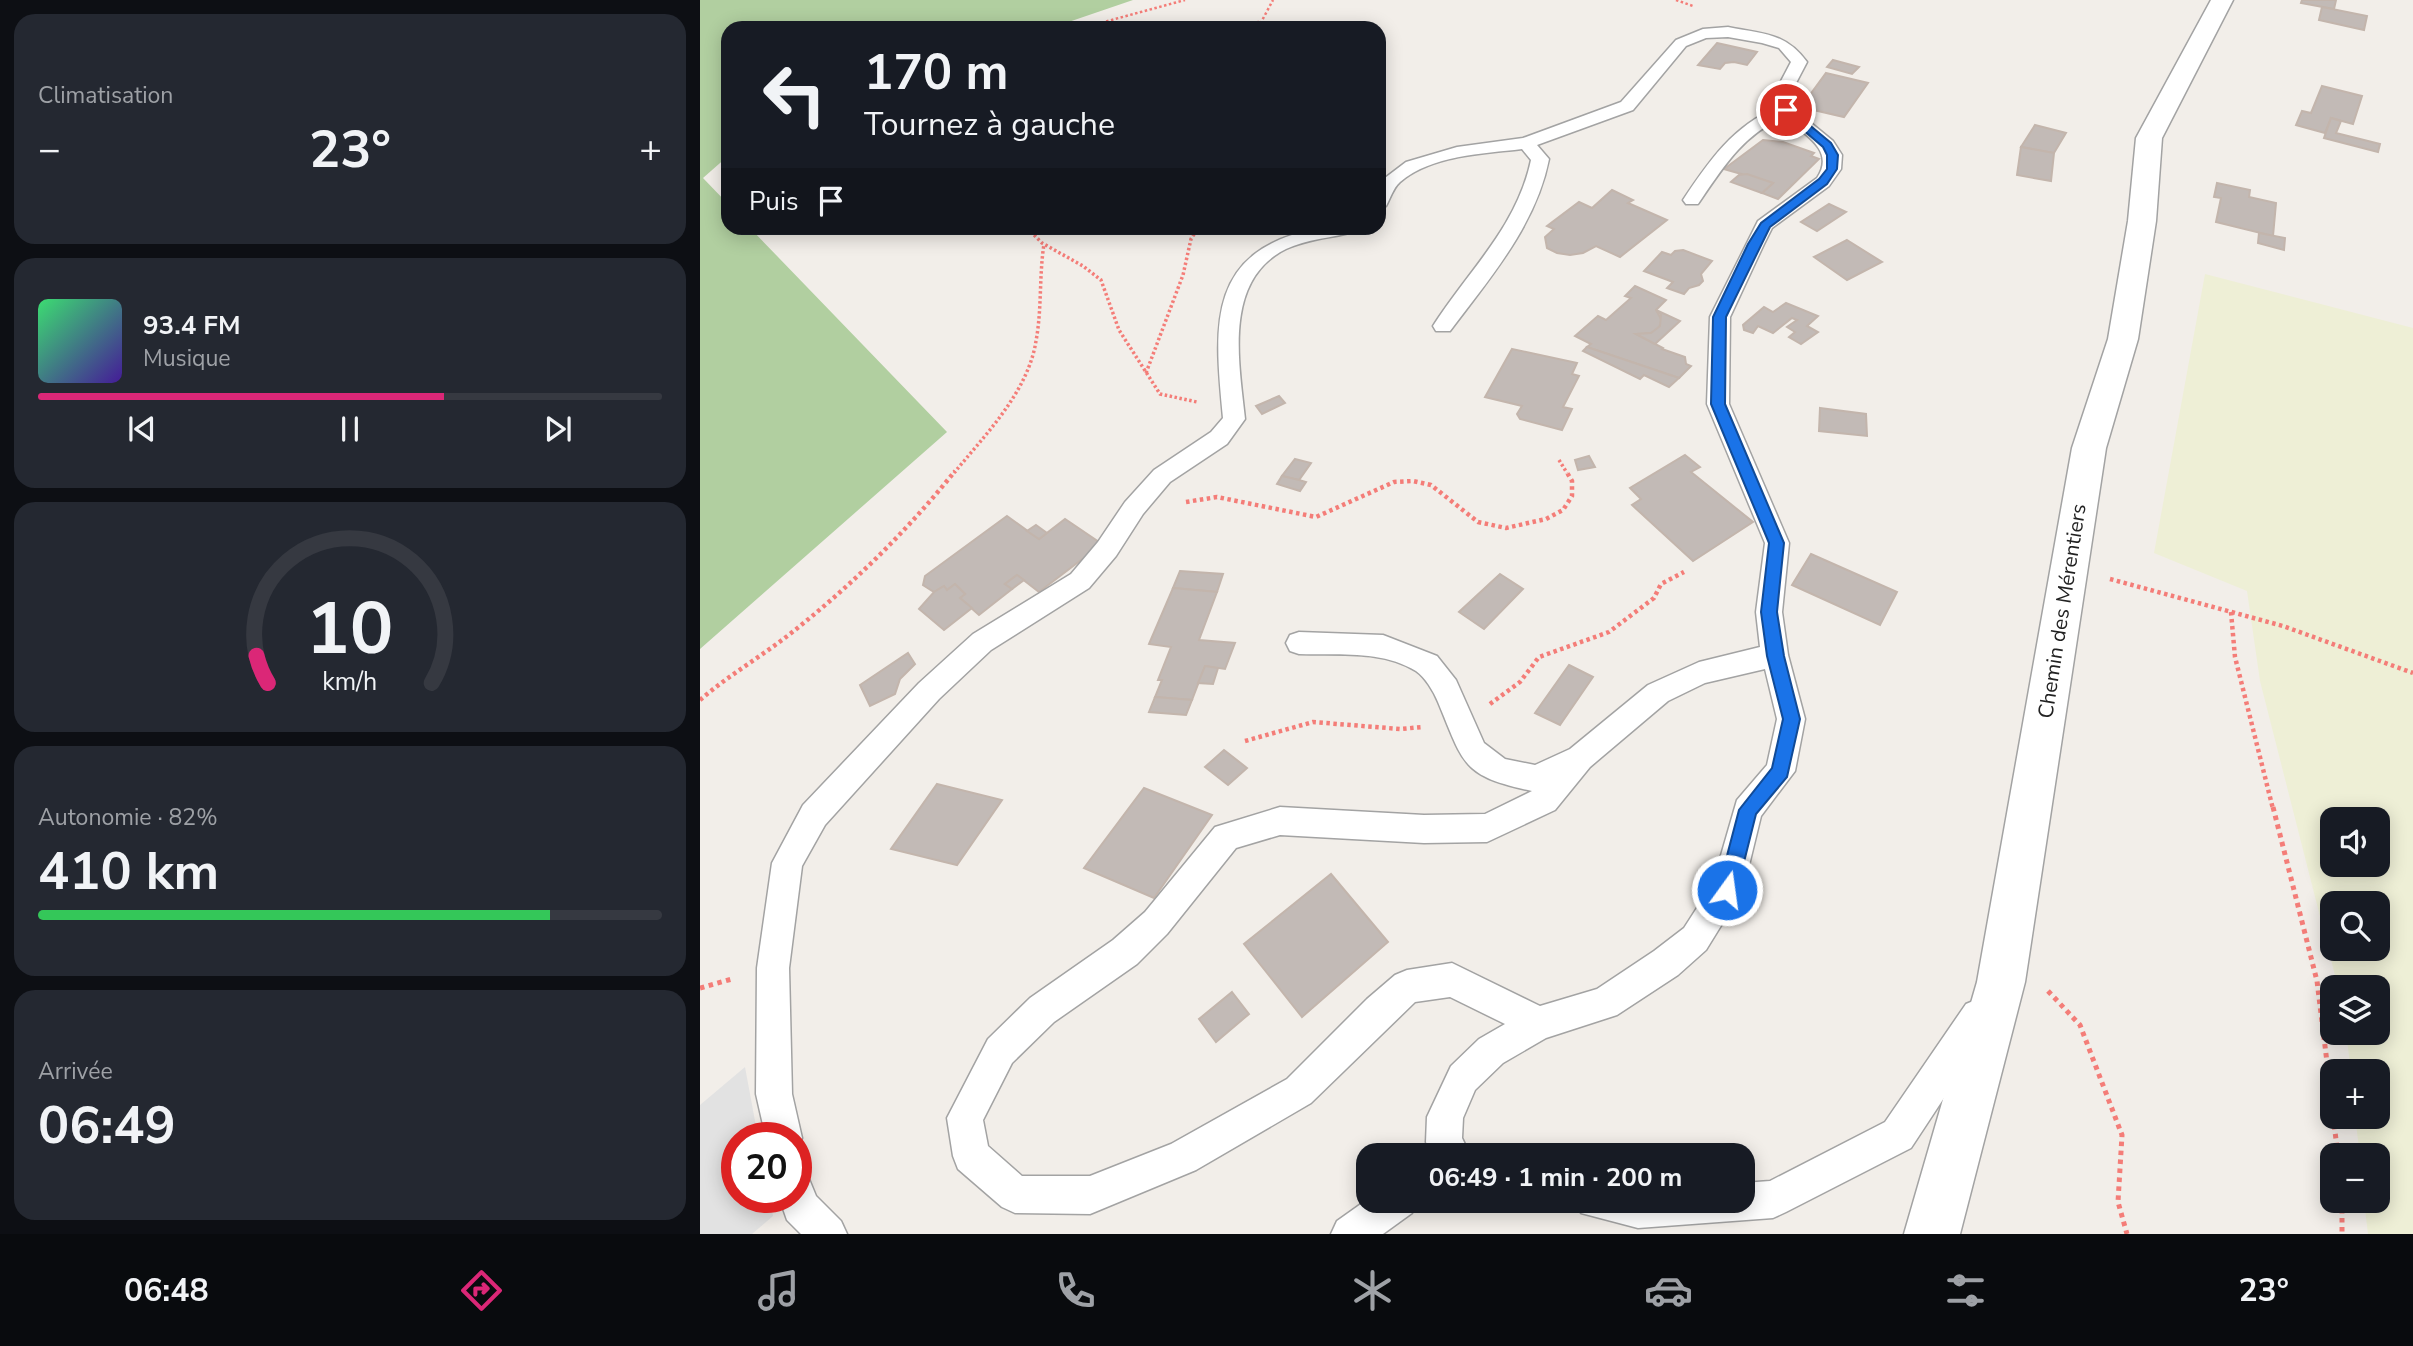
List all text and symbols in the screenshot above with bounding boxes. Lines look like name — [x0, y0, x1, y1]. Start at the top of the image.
text: 170 m — [864, 39, 1008, 106]
icon: left — [749, 49, 840, 140]
text: Climatisation — [38, 80, 173, 111]
pin — [1756, 80, 1816, 140]
icon: arrive — [1767, 91, 1805, 129]
text: Tournez à gauche — [864, 103, 1115, 146]
text: 23° — [309, 114, 391, 185]
text: − — [38, 124, 61, 175]
text: + — [639, 124, 662, 175]
icon: arrive — [812, 182, 850, 220]
text: Puis — [749, 184, 798, 219]
text: 93.4 FM — [143, 308, 240, 343]
text: Musique — [143, 343, 231, 374]
icon: previous — [123, 410, 161, 448]
icon: pause — [331, 410, 369, 448]
icon: next — [539, 410, 577, 448]
street label: Chemin des Mérentiers — [2031, 502, 2093, 720]
text: 10 — [306, 579, 394, 679]
text: km/h — [322, 665, 378, 699]
text: Autonomie · 82% — [38, 802, 218, 833]
map controls — [2320, 807, 2390, 1213]
button: sound — [2320, 807, 2390, 877]
text: 410 km — [38, 836, 219, 907]
position arrow — [1690, 853, 1764, 927]
button: search — [2320, 891, 2390, 961]
button: layers — [2320, 975, 2390, 1045]
text: Arrivée — [38, 1056, 113, 1087]
button: + — [2320, 1059, 2390, 1129]
text: 06:49 — [38, 1090, 176, 1161]
speed limit sign: 20 — [721, 1122, 812, 1213]
button: − — [2320, 1143, 2390, 1213]
text: 06:49 · 1 min · 200 m — [1429, 1160, 1682, 1195]
icon: directions — [457, 1266, 506, 1315]
icon: music — [754, 1266, 803, 1315]
icon: phone — [1051, 1266, 1100, 1315]
icon: climate — [1348, 1266, 1397, 1315]
icon: car — [1644, 1266, 1693, 1315]
icon: filters — [1941, 1266, 1990, 1315]
text: 06:48 — [124, 1269, 209, 1312]
text: 23° — [2238, 1269, 2289, 1312]

